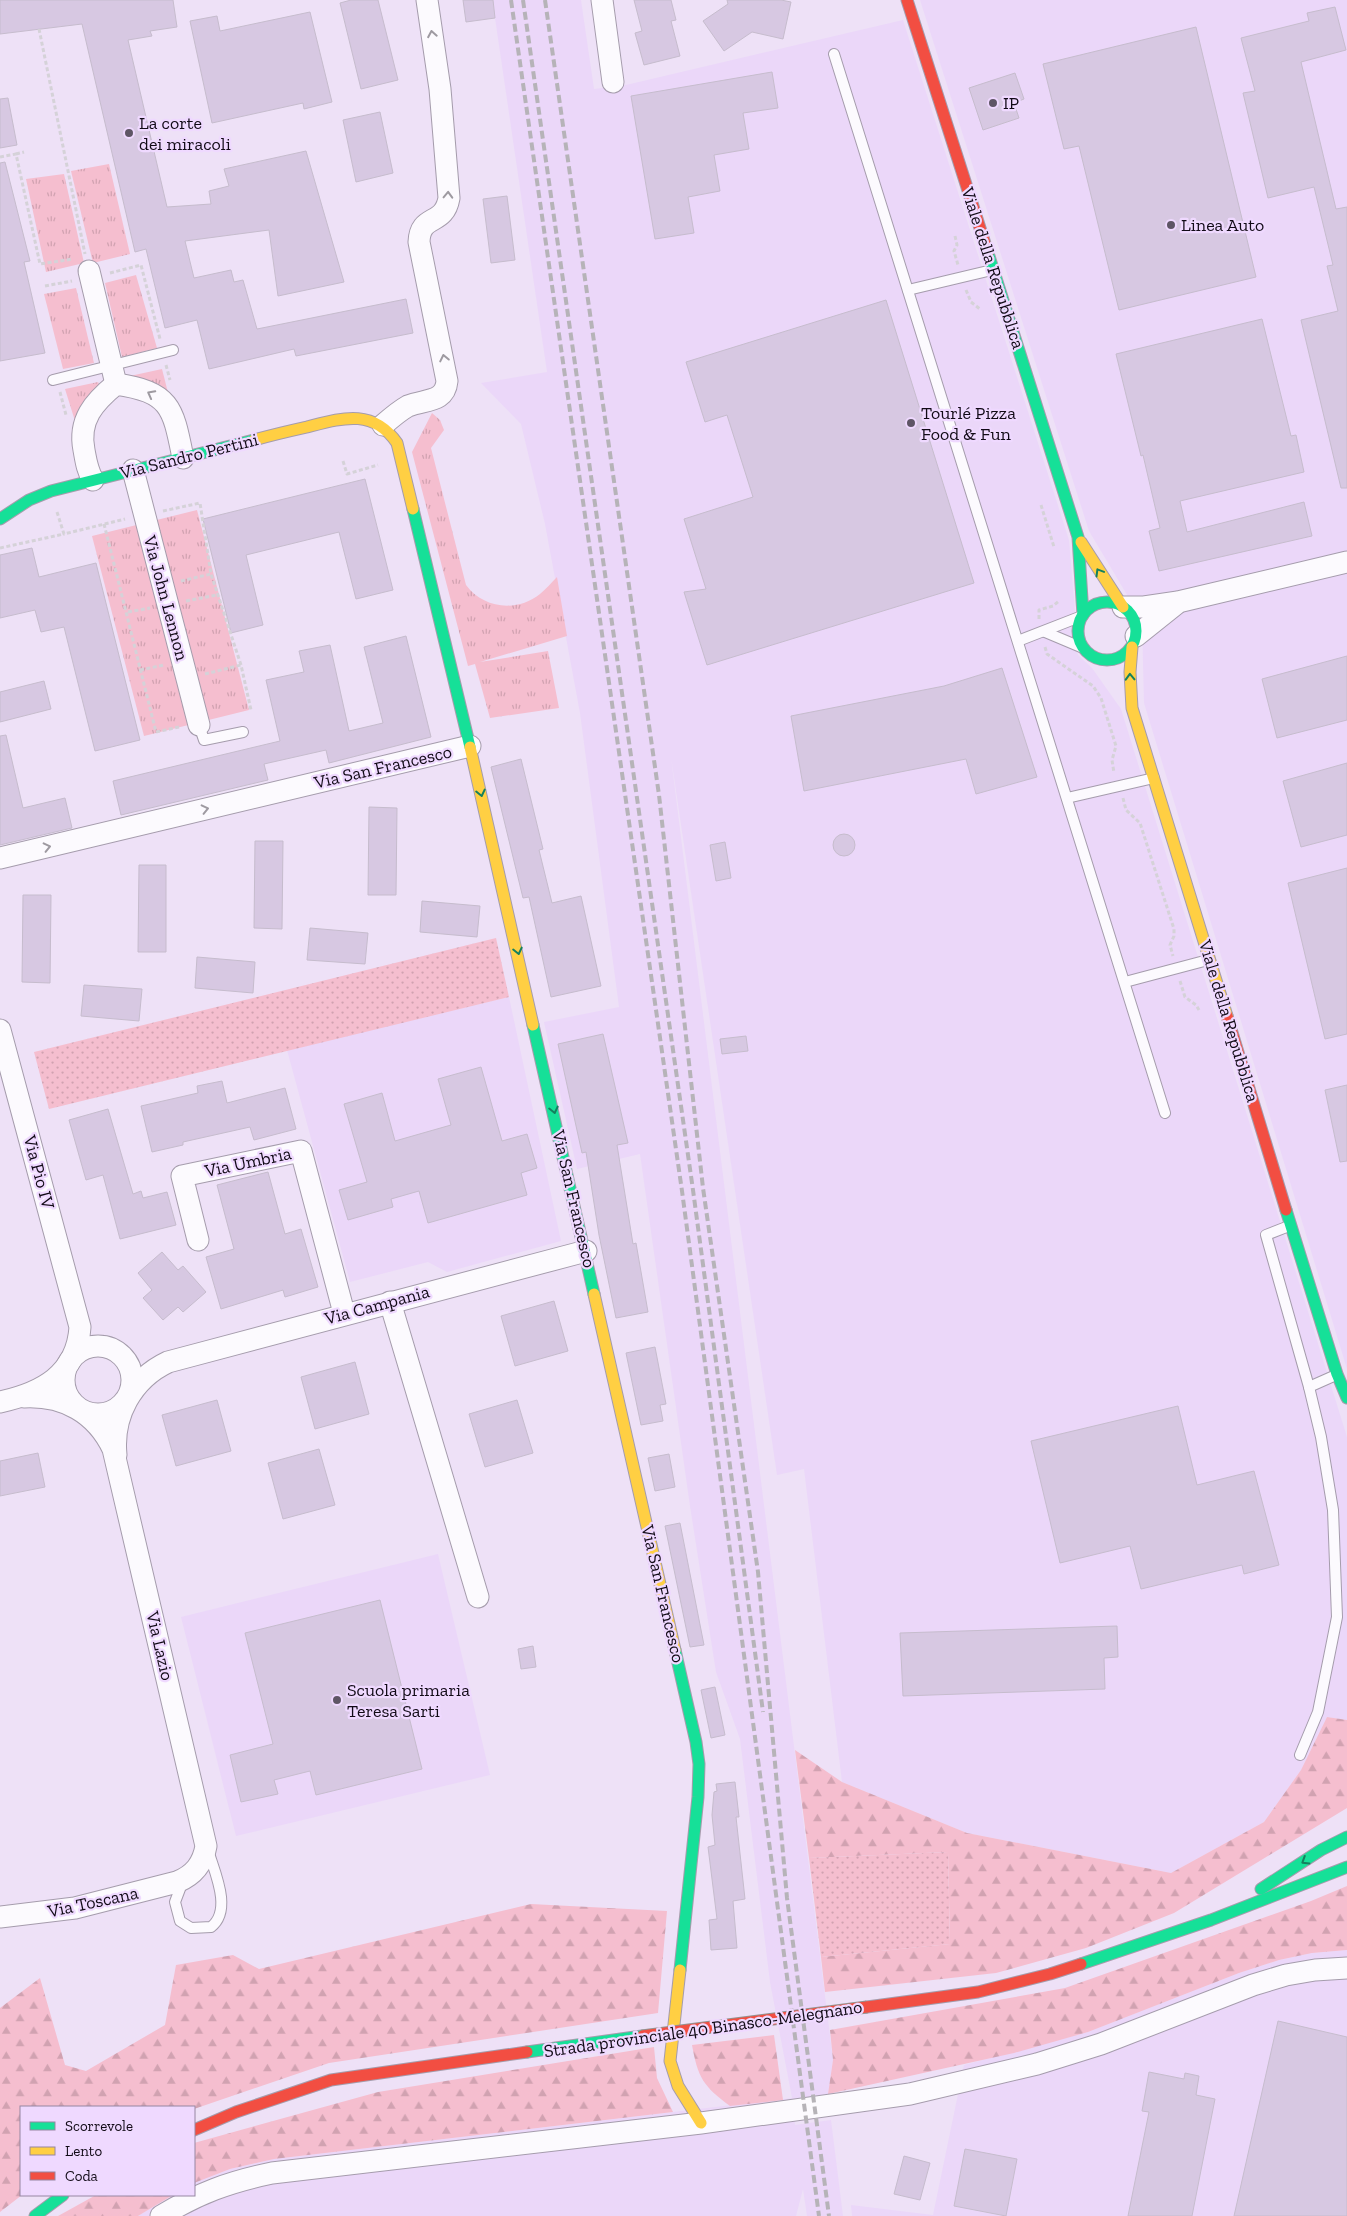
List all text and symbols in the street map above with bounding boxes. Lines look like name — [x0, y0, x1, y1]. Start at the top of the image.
one-way arrow — [428, 29, 438, 38]
place label: IP — [1003, 92, 1019, 114]
marker: IP — [987, 97, 999, 109]
place label: La corte dei miracoli — [139, 112, 231, 155]
marker: La corte dei miracoli — [123, 127, 135, 139]
street label: Viale della Repubblica — [956, 184, 1030, 352]
one-way arrow — [443, 191, 454, 199]
place label: Linea Auto — [1181, 214, 1264, 236]
marker: Linea Auto — [1165, 219, 1177, 231]
one-way arrow — [439, 354, 449, 363]
one-way arrow — [148, 390, 157, 400]
place label: Tourlé Pizza Food & Fun — [921, 402, 1016, 445]
marker: Tourlé Pizza Food & Fun — [905, 417, 917, 429]
street label: Via Sandro Pertini — [117, 428, 260, 484]
street label: Via John Lennon — [138, 532, 193, 664]
one-way arrow — [1096, 569, 1106, 578]
one-way arrow — [1125, 673, 1136, 681]
street label: Via San Francesco — [311, 740, 454, 794]
one-way arrow — [475, 789, 486, 798]
one-way arrow — [201, 804, 210, 815]
one-way arrow — [43, 842, 52, 853]
street label: Viale della Repubblica — [1194, 936, 1264, 1105]
one-way arrow — [512, 947, 523, 956]
one-way arrow — [548, 1105, 559, 1114]
street label: Via San Francesco — [547, 1127, 601, 1270]
street label: Via Pio IV — [18, 1132, 59, 1212]
street label: Via Umbria — [202, 1142, 294, 1182]
street label: Via Campania — [321, 1280, 432, 1330]
street label: Via San Francesco — [636, 1522, 690, 1665]
street label: Via Lazio — [141, 1608, 179, 1683]
place label: Scuola primaria Teresa Sarti — [347, 1679, 470, 1722]
marker: Scuola primaria Teresa Sarti — [331, 1694, 343, 1706]
one-way arrow — [1301, 1854, 1310, 1864]
street label: Via Toscana — [45, 1882, 141, 1923]
street label: Strada provinciale 40 Binasco-Melegnano — [542, 1996, 864, 2062]
legend — [20, 2106, 195, 2196]
text: Scorrevole — [65, 2117, 133, 2135]
text: Lento — [65, 2142, 102, 2160]
text: Coda — [65, 2167, 98, 2185]

